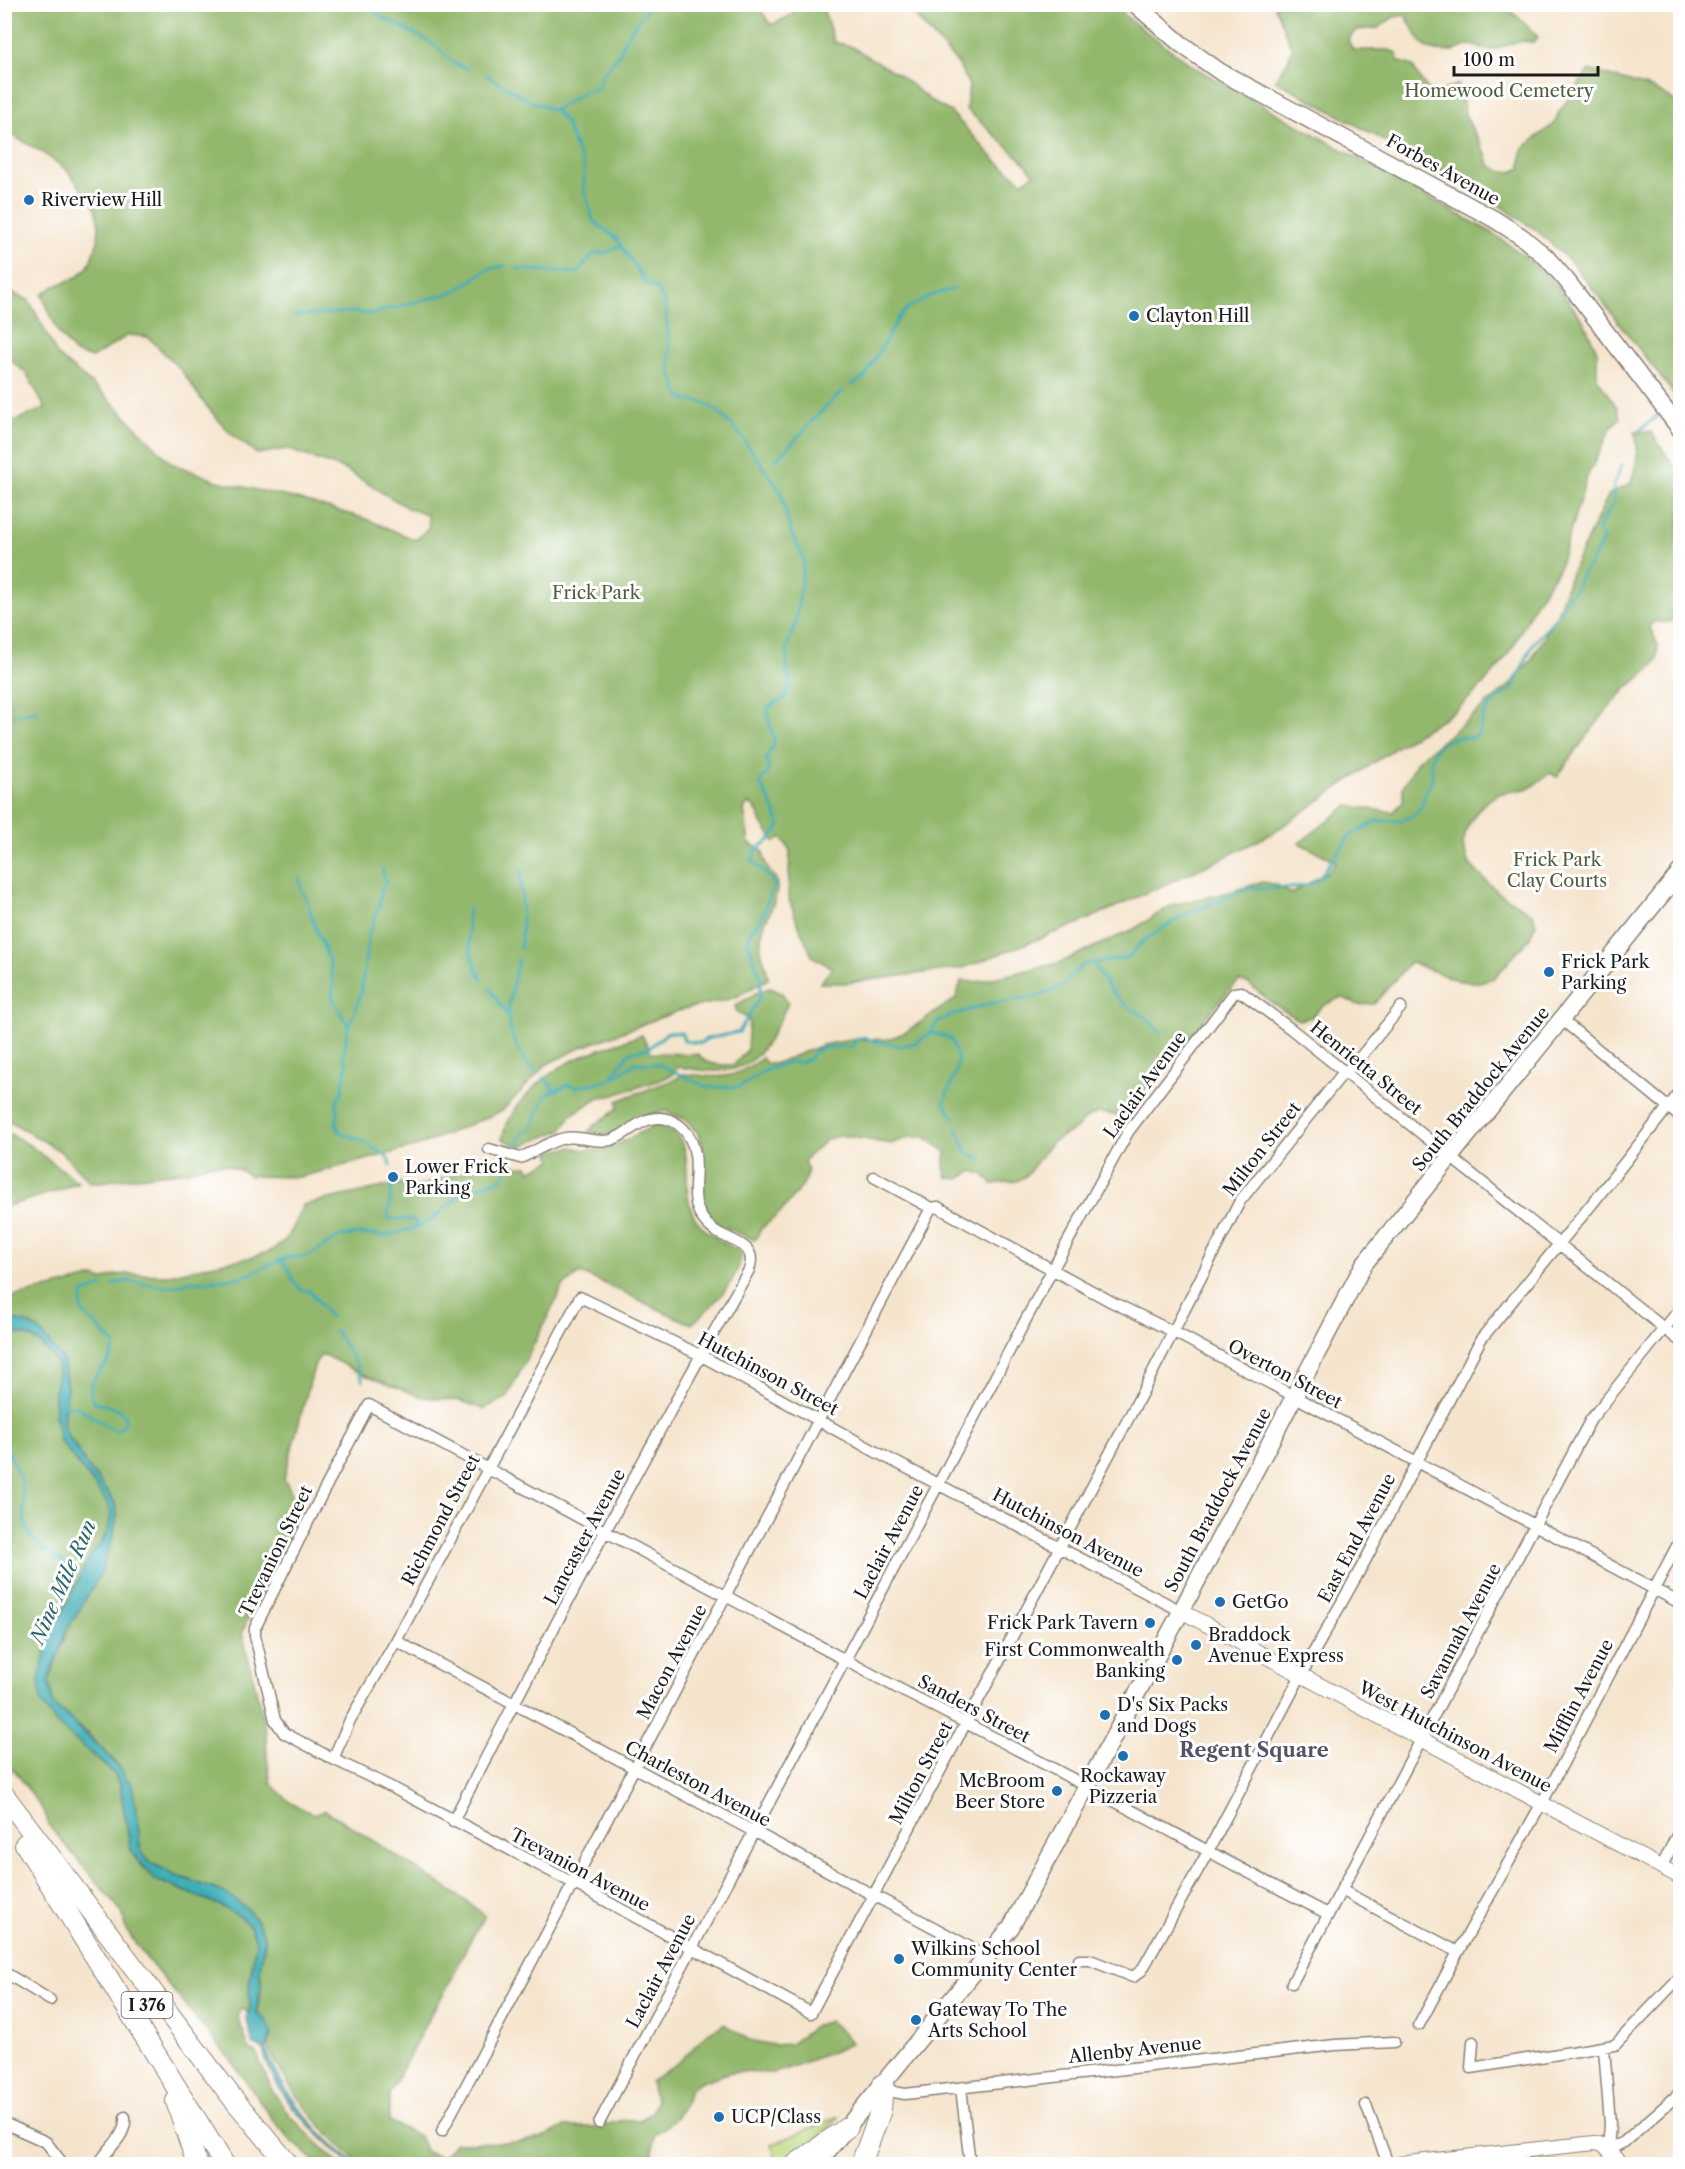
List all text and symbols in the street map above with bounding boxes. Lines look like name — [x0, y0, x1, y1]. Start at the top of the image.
scale bar — [1454, 39, 1598, 77]
text: 100 m — [1463, 49, 1515, 71]
park label: Homewood Cemetery — [1404, 80, 1595, 102]
street label: Forbes Avenue — [1382, 130, 1504, 210]
place label: Riverview Hill — [41, 189, 162, 211]
marker: Riverview Hill — [22, 193, 36, 207]
place label: Clayton Hill — [1146, 305, 1249, 327]
marker: Clayton Hill — [1127, 309, 1141, 323]
park label: Frick Park — [552, 582, 642, 604]
park label: Frick Park Clay Courts — [1507, 849, 1607, 892]
place label: Frick Park Parking — [1561, 951, 1651, 994]
marker: Frick Park Parking — [1542, 965, 1556, 979]
street label: South Braddock Avenue — [1408, 1002, 1554, 1176]
street label: Henrietta Street — [1306, 1016, 1427, 1120]
street label: Laclair Avenue — [1099, 1027, 1191, 1143]
street label: Milton Street — [1218, 1097, 1306, 1200]
place label: Lower Frick Parking — [405, 1156, 510, 1199]
marker: Lower Frick Parking — [386, 1170, 400, 1184]
street label: Hutchinson Street — [694, 1328, 843, 1421]
street label: Overton Street — [1224, 1335, 1347, 1414]
street label: South Braddock Avenue — [1160, 1404, 1276, 1596]
street label: Richmond Street — [397, 1450, 485, 1589]
street label: Lancaster Avenue — [540, 1465, 630, 1609]
street label: East End Avenue — [1314, 1469, 1400, 1607]
street label: Trevanion Street — [235, 1481, 318, 1620]
street label: Laclair Avenue — [850, 1481, 928, 1603]
street label: Hutchinson Avenue — [989, 1484, 1147, 1582]
water label: Nine Mile Run — [24, 1516, 101, 1650]
street label: Savannah Avenue — [1416, 1560, 1506, 1702]
place label: GetGo — [1232, 1591, 1288, 1613]
marker: GetGo — [1213, 1595, 1227, 1609]
street label: Macon Avenue — [632, 1601, 712, 1723]
place label: Frick Park Tavern — [987, 1612, 1138, 1634]
marker: Frick Park Tavern — [1143, 1616, 1157, 1630]
place label: Braddock Avenue Express — [1207, 1624, 1344, 1667]
street label: Mifflin Avenue — [1540, 1635, 1618, 1757]
marker: Braddock Avenue Express — [1189, 1638, 1203, 1652]
place label: First Commonwealth Banking — [984, 1639, 1165, 1682]
marker: First Commonwealth Banking — [1170, 1653, 1184, 1667]
street label: Sanders Street — [914, 1670, 1034, 1748]
street label: West Hutchinson Avenue — [1354, 1676, 1555, 1797]
place label: D's Six Packs and Dogs — [1117, 1694, 1228, 1737]
marker: D's Six Packs and Dogs — [1098, 1708, 1112, 1722]
street label: Milton Street — [885, 1717, 958, 1828]
street label: Charleston Avenue — [621, 1736, 775, 1832]
district label: Regent Square — [1179, 1738, 1329, 1762]
marker: Rockaway Pizzeria — [1116, 1749, 1130, 1763]
place label: Rockaway Pizzeria — [1080, 1765, 1167, 1808]
place label: McBroom Beer Store — [955, 1770, 1045, 1813]
marker: McBroom Beer Store — [1050, 1784, 1064, 1798]
street label: Trevanion Avenue — [506, 1824, 654, 1916]
street label: Laclair Avenue — [622, 1910, 700, 2032]
place label: Wilkins School Community Center — [910, 1938, 1078, 1981]
marker: Wilkins School Community Center — [892, 1952, 906, 1966]
road number: I 376 — [122, 1992, 172, 2018]
place label: Gateway To The Arts School — [927, 1999, 1067, 2042]
marker: Gateway To The Arts School — [909, 2013, 923, 2027]
street label: Allenby Avenue — [1067, 2032, 1202, 2068]
place label: UCP/Class — [731, 2106, 821, 2128]
marker: UCP/Class — [712, 2110, 726, 2124]

